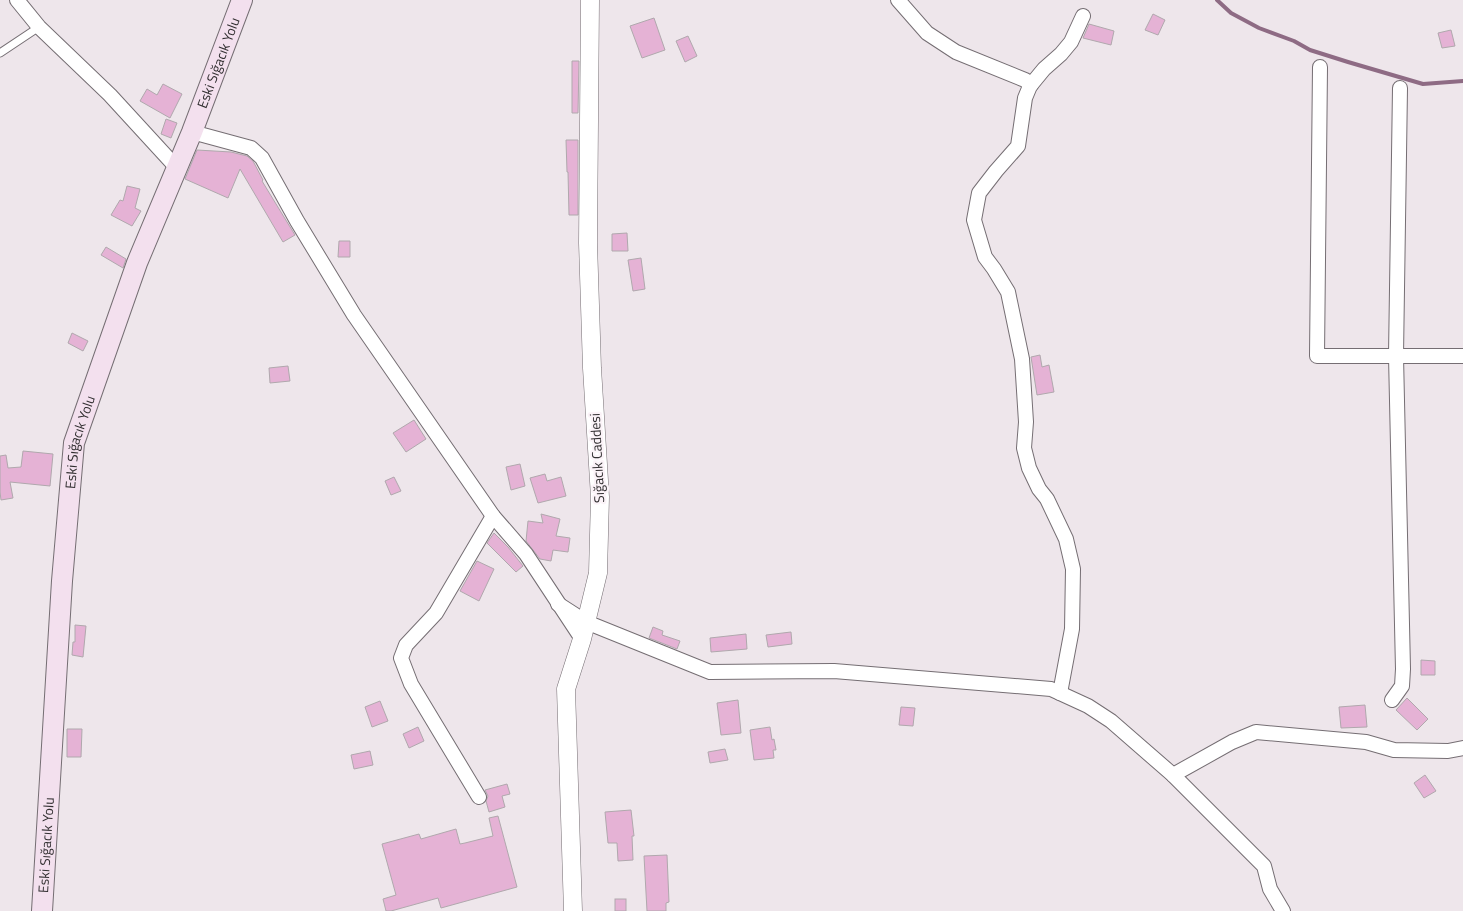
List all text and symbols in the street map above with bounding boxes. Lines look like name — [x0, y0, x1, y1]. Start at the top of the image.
street label: Eski Sığacık Yolu — [191, 14, 245, 111]
street label: Eski Sığacık Yolu — [59, 392, 100, 490]
street label: Sığacık Caddesi — [584, 413, 609, 503]
street label: Eski Sığacık Yolu — [32, 797, 59, 893]

